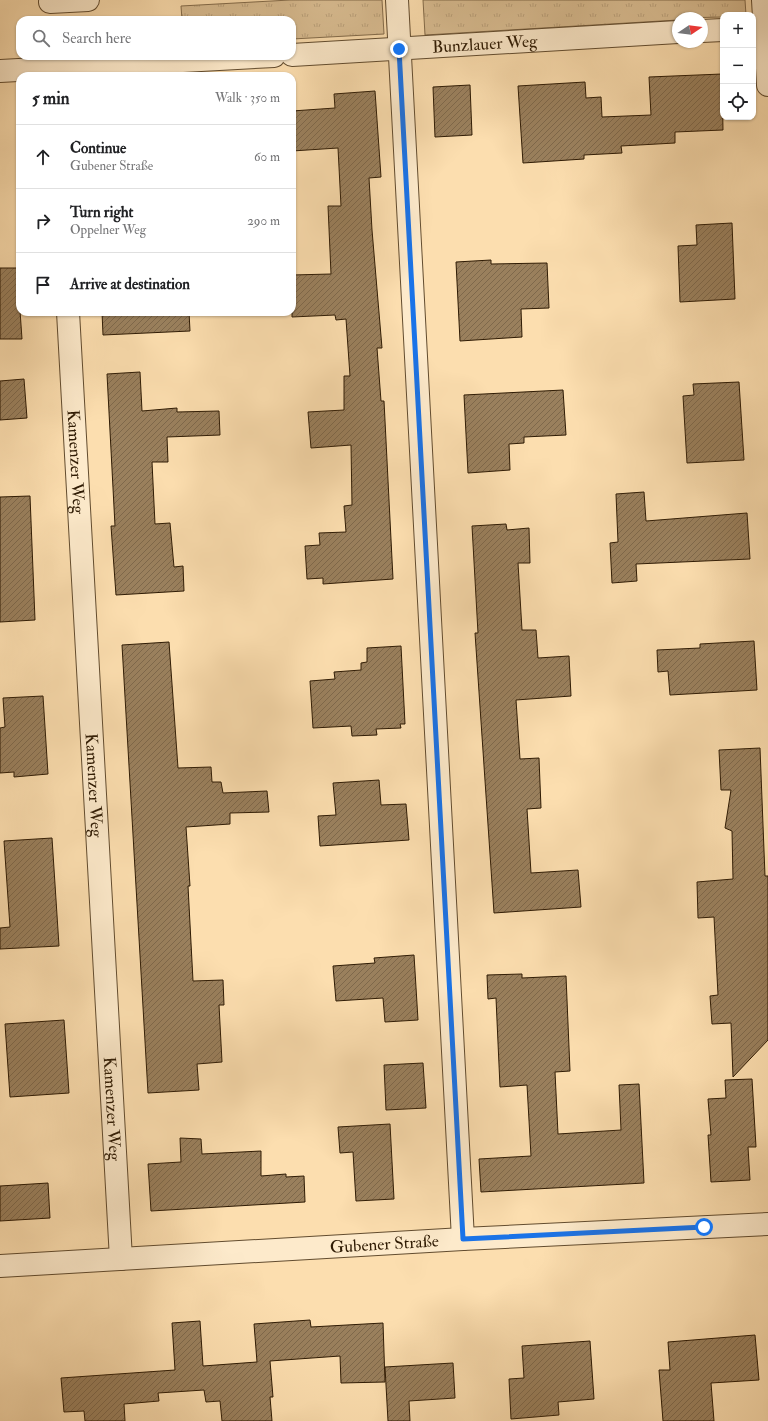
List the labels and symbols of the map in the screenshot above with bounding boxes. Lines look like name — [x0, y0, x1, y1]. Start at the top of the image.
north arrow — [672, 12, 708, 48]
street label: Bunzlauer Weg — [431, 30, 539, 58]
route end — [390, 40, 408, 58]
street label: Kamenzer Weg — [62, 409, 89, 515]
street label: Kamenzer Weg — [81, 733, 107, 839]
street label: Kamenzer Weg — [99, 1056, 126, 1162]
route start — [695, 1218, 713, 1236]
street label: Gubener Straße — [329, 1230, 439, 1258]

